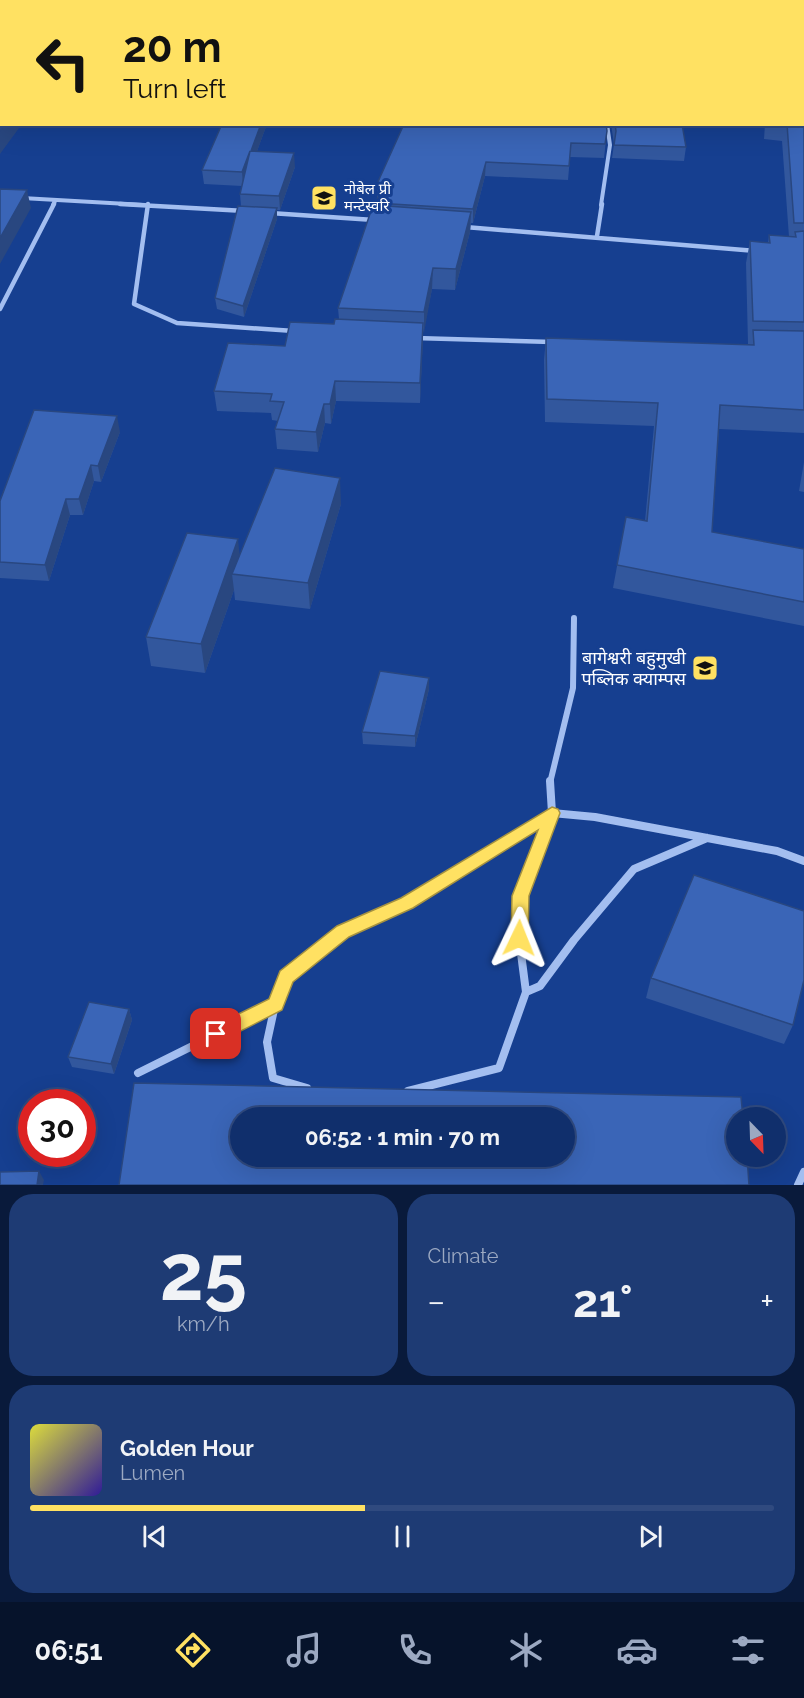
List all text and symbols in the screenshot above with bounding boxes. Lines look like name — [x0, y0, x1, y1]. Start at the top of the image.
text: 20 m — [123, 23, 222, 72]
icon: left — [24, 24, 102, 102]
text: Turn left — [123, 73, 226, 104]
place label: नोबेल प्री मन्टेस्वरि — [344, 180, 392, 215]
school or university icon: नोबेल प्री मन्टेस्वरि — [309, 183, 339, 213]
place label: बागेश्वरी बहुमुखी पब्लिक क्याम्पस — [581, 647, 687, 689]
school or university icon: बागेश्वरी बहुमुखी पब्लिक क्याम्पस — [690, 653, 720, 683]
position arrow — [487, 906, 551, 970]
pin — [190, 1008, 241, 1059]
icon: arrive — [199, 1017, 232, 1050]
speed limit sign: 30 — [18, 1089, 96, 1167]
north arrow — [726, 1107, 786, 1167]
map controls — [726, 1107, 786, 1167]
text: 06:52 · 1 min · 70 m — [305, 1124, 500, 1150]
text: 25 — [160, 1227, 247, 1318]
text: Climate — [428, 1244, 499, 1268]
text: 21° — [573, 1275, 633, 1328]
text: − — [428, 1282, 445, 1321]
text: + — [760, 1282, 774, 1321]
text: km/h — [177, 1312, 230, 1336]
text: Golden Hour — [120, 1435, 254, 1461]
text: Lumen — [120, 1461, 185, 1485]
icon: previous — [138, 1520, 171, 1553]
icon: pause — [386, 1520, 419, 1553]
icon: next — [634, 1520, 667, 1553]
icon: directions — [172, 1629, 214, 1671]
icon: music — [283, 1629, 325, 1671]
icon: phone — [394, 1629, 436, 1671]
icon: climate — [505, 1629, 547, 1671]
icon: car — [616, 1629, 658, 1671]
icon: filters — [727, 1629, 769, 1671]
text: 06:51 — [35, 1635, 103, 1666]

